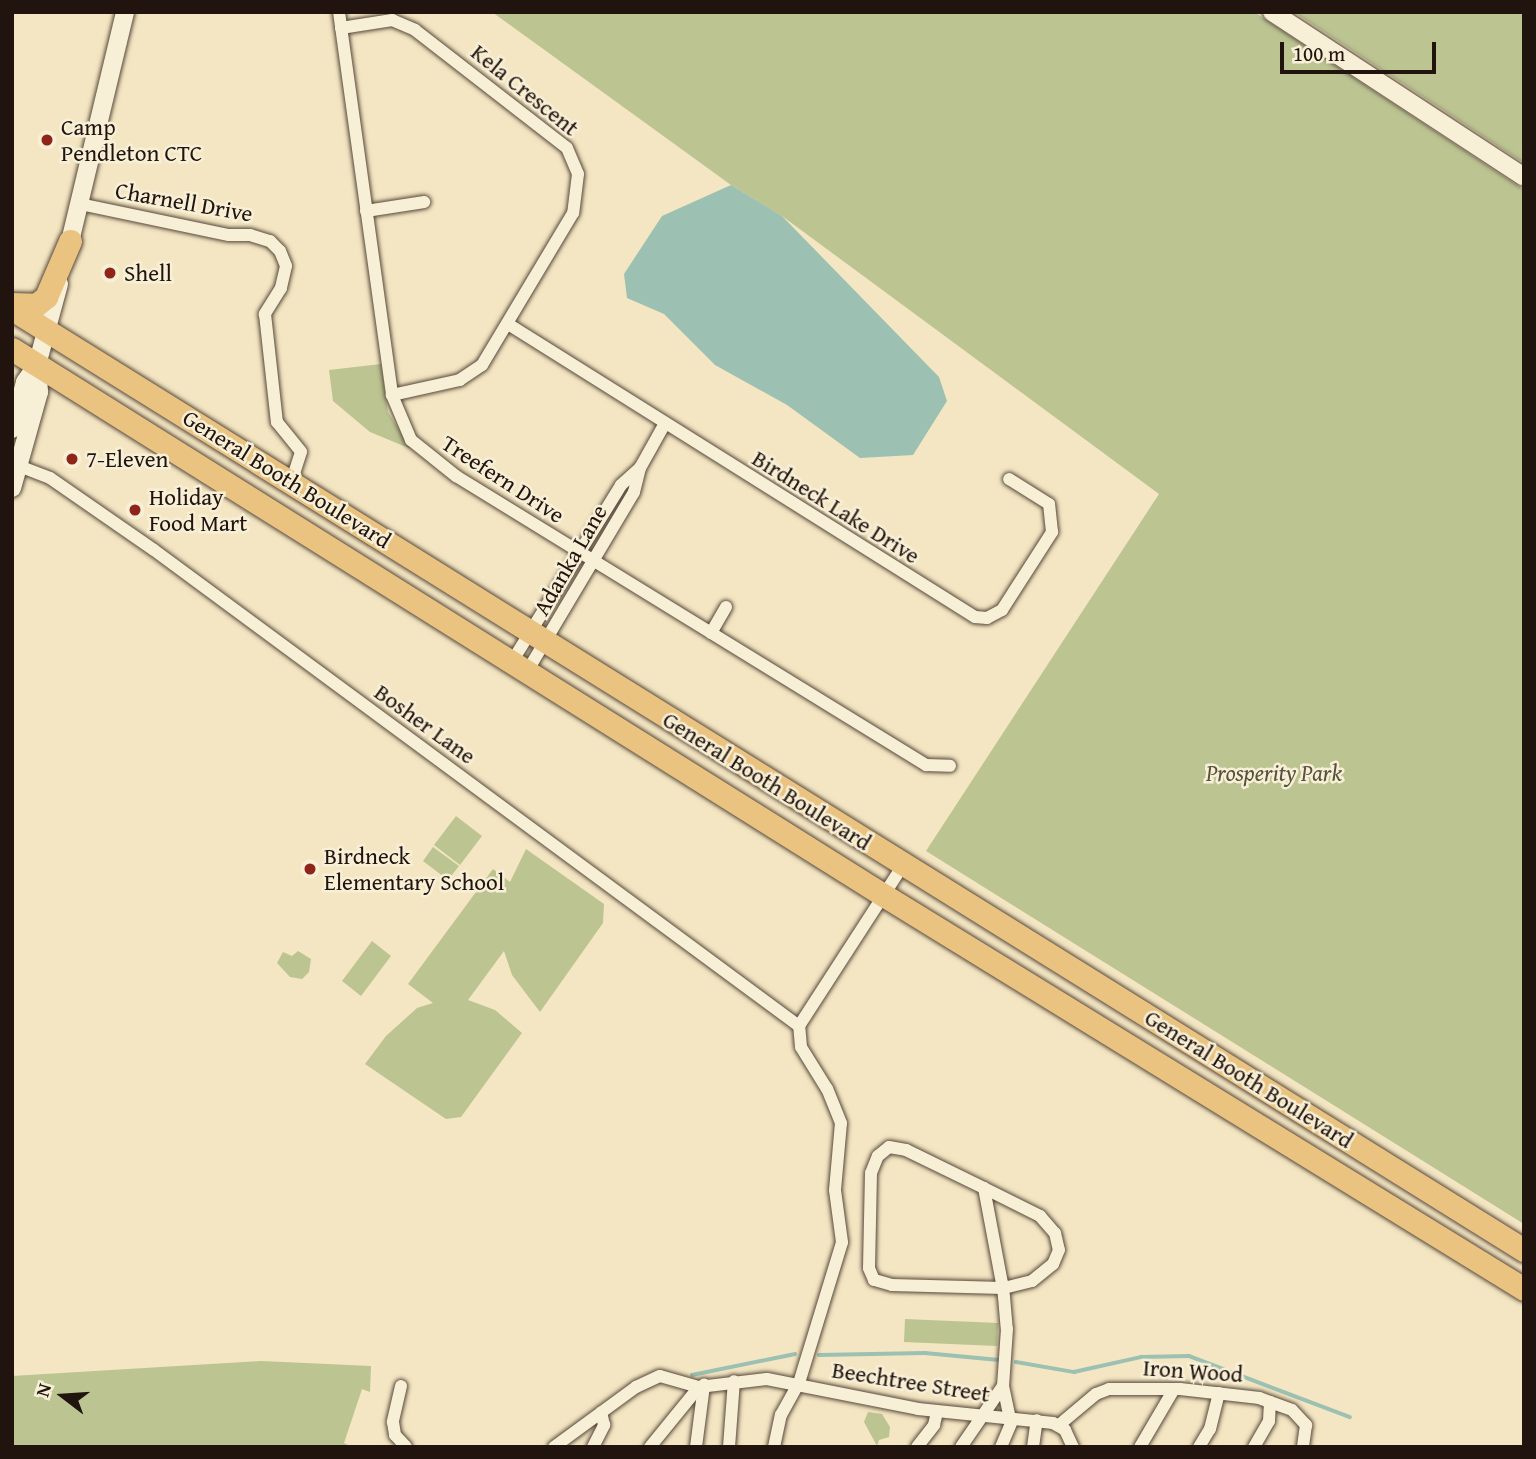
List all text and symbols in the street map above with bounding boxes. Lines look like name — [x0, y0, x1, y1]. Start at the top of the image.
scale bar — [1284, 28, 1440, 72]
street label: Kela Crescent — [466, 38, 584, 142]
text: 100 m — [1293, 38, 1345, 69]
place label: Camp Pendleton CTC — [61, 113, 202, 167]
marker: Camp Pendleton CTC — [39, 132, 55, 148]
street label: Charnell Drive — [113, 176, 255, 228]
place label: Shell — [124, 259, 172, 287]
marker: Shell — [102, 265, 118, 281]
street label: General Booth Boulevard — [178, 404, 396, 554]
street label: Treefern Drive — [436, 429, 570, 529]
street label: Birdneck Lake Drive — [747, 444, 925, 570]
place label: 7-Eleven — [86, 445, 168, 473]
marker: 7-Eleven — [64, 451, 80, 467]
place label: Holiday Food Mart — [149, 483, 247, 537]
street label: Adanka Lane — [527, 500, 613, 620]
marker: Holiday Food Mart — [127, 502, 143, 518]
street label: Bosher Lane — [369, 678, 481, 770]
street label: General Booth Boulevard — [658, 706, 876, 856]
park label: Prosperity Park — [1206, 759, 1342, 787]
place label: Birdneck Elementary School — [324, 842, 504, 896]
marker: Birdneck Elementary School — [302, 861, 318, 877]
street label: General Booth Boulevard — [1140, 1004, 1358, 1154]
street label: Iron Wood — [1142, 1354, 1244, 1388]
street label: Beechtree Street — [830, 1356, 992, 1408]
north arrow — [28, 1361, 98, 1431]
text: N — [28, 1380, 58, 1400]

